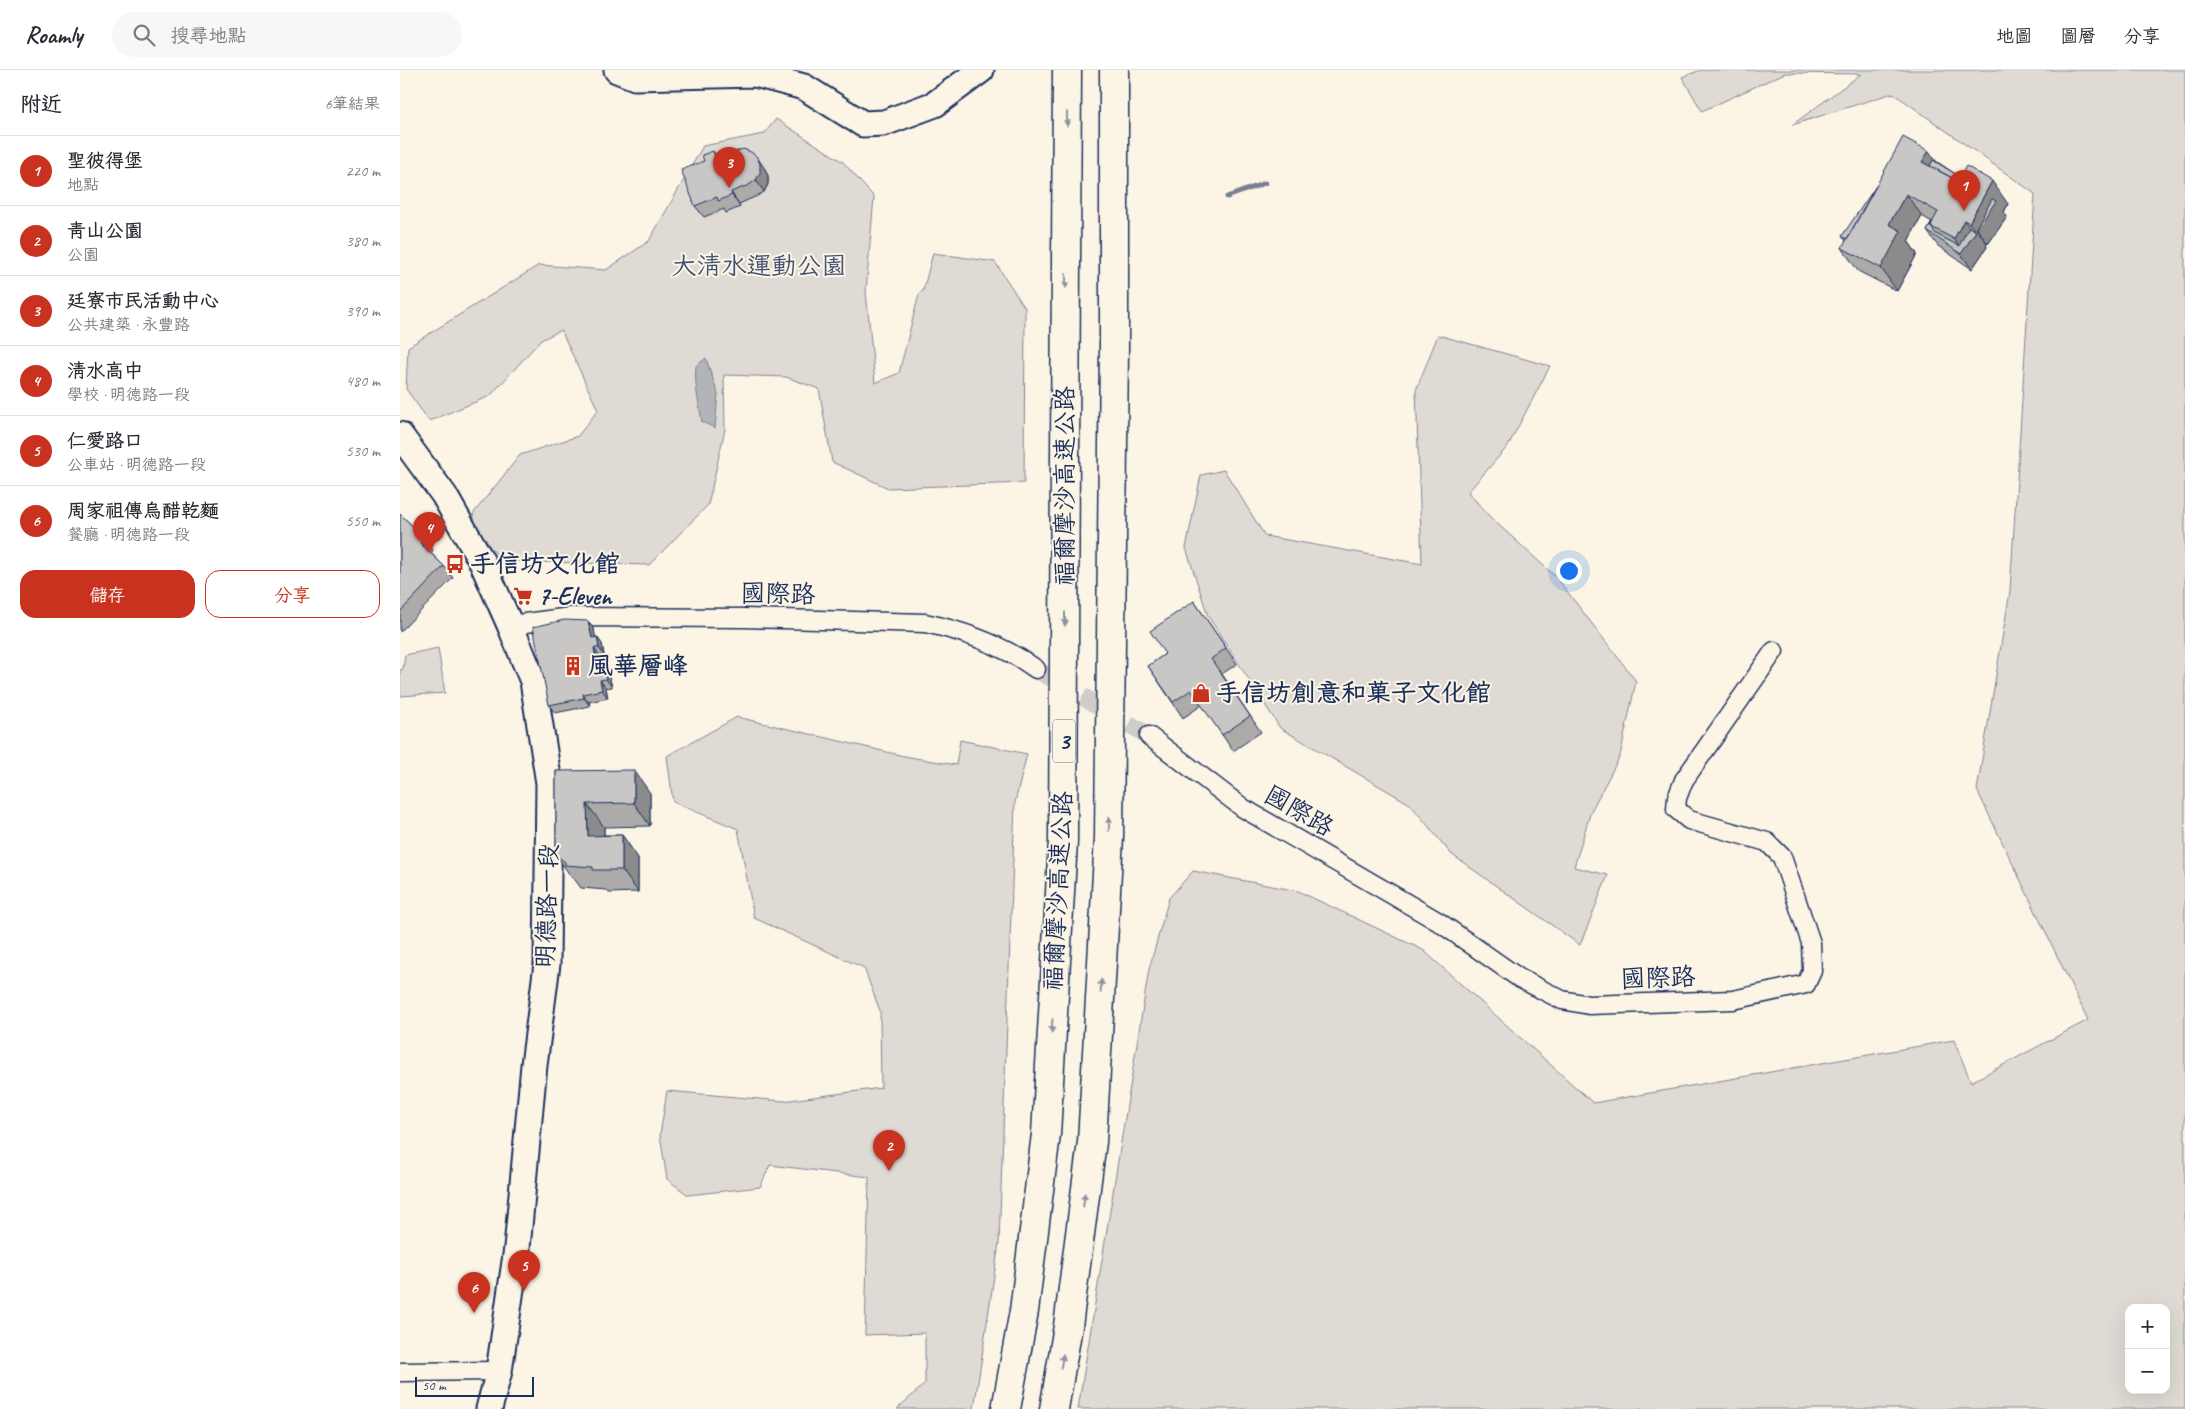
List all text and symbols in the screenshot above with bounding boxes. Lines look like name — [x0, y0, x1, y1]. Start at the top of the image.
search box — [112, 12, 462, 57]
text: Roamly — [25, 20, 82, 50]
icon: search — [130, 21, 158, 49]
text: 搜尋地點 — [170, 24, 246, 48]
text: 地圖 — [1996, 25, 2032, 47]
text: 圖層 — [2060, 25, 2096, 47]
text: 分享 — [2124, 25, 2160, 47]
text: 附近 — [20, 91, 62, 117]
text: 6筆結果 — [325, 94, 380, 114]
one-way arrow — [1063, 111, 1071, 127]
pin: 3 — [713, 147, 745, 188]
text: 聖彼得堡 — [67, 149, 143, 173]
text: 1 — [32, 161, 40, 181]
text: 220 m — [346, 161, 380, 181]
pin: 1 — [1948, 170, 1980, 211]
text: 地點 — [67, 175, 99, 195]
text: 青山公園 — [67, 219, 143, 243]
text: 2 — [32, 231, 40, 251]
text: 380 m — [346, 231, 380, 251]
text: 公園 — [67, 245, 99, 265]
park label: 大清水運動公園 — [671, 250, 847, 282]
one-way arrow — [1062, 273, 1070, 289]
text: 廷寮市民活動中心 — [67, 289, 219, 313]
text: 3 — [32, 301, 40, 321]
text: 390 m — [346, 301, 380, 321]
text: 公共建築 · 永豐路 — [67, 315, 190, 335]
text: 清水高中 — [67, 359, 143, 383]
text: 4 — [32, 371, 40, 391]
text: 480 m — [346, 371, 380, 391]
text: 學校 · 明德路一段 — [67, 385, 190, 405]
street label: 福爾摩沙高速公路 — [1049, 386, 1081, 586]
text: 仁愛路口 — [67, 429, 143, 453]
text: 5 — [33, 441, 39, 461]
text: 530 m — [346, 441, 380, 461]
text: 公車站 · 明德路一段 — [67, 455, 206, 475]
text: 周家祖傳烏醋乾麵 — [67, 499, 219, 523]
text: 6 — [32, 511, 40, 531]
text: 550 m — [346, 511, 380, 531]
pin: 4 — [413, 512, 445, 553]
text: 餐廳 · 明德路一段 — [67, 525, 190, 545]
place label: 手信坊文化館 — [470, 548, 620, 580]
bus stop icon: 手信坊文化館 — [444, 553, 466, 575]
your location — [1556, 558, 1582, 584]
button: 儲存 — [20, 570, 195, 618]
button: 分享 — [205, 570, 380, 618]
street label: 國際路 — [740, 577, 816, 611]
place label: 7-Eleven — [538, 580, 613, 612]
supermarket icon: 7-Eleven — [512, 585, 534, 607]
one-way arrow — [1061, 611, 1069, 627]
place label: 風華層峰 — [588, 650, 688, 682]
building icon: 風華層峰 — [562, 655, 584, 677]
place label: 手信坊創意和菓子文化館 — [1216, 677, 1491, 709]
shop icon: 手信坊創意和菓子文化館 — [1190, 682, 1212, 704]
road number: 3 — [1053, 719, 1075, 762]
street label: 國際路 — [1259, 778, 1339, 844]
street label: 福爾摩沙高速公路 — [1037, 790, 1079, 992]
one-way arrow — [1105, 815, 1113, 831]
street label: 明德路一段 — [529, 843, 565, 969]
street label: 國際路 — [1620, 961, 1696, 995]
one-way arrow — [1098, 978, 1106, 994]
one-way arrow — [1047, 1018, 1055, 1034]
pin: 2 — [873, 1130, 905, 1171]
one-way arrow — [1080, 1192, 1088, 1208]
pin: 5 — [508, 1250, 540, 1291]
pin: 6 — [458, 1272, 490, 1313]
map controls — [2125, 1304, 2170, 1394]
button: + — [2125, 1304, 2170, 1349]
button: − — [2125, 1349, 2170, 1394]
one-way arrow — [1059, 1353, 1067, 1369]
scale bar — [415, 1374, 534, 1397]
text: 50 m — [422, 1377, 446, 1394]

